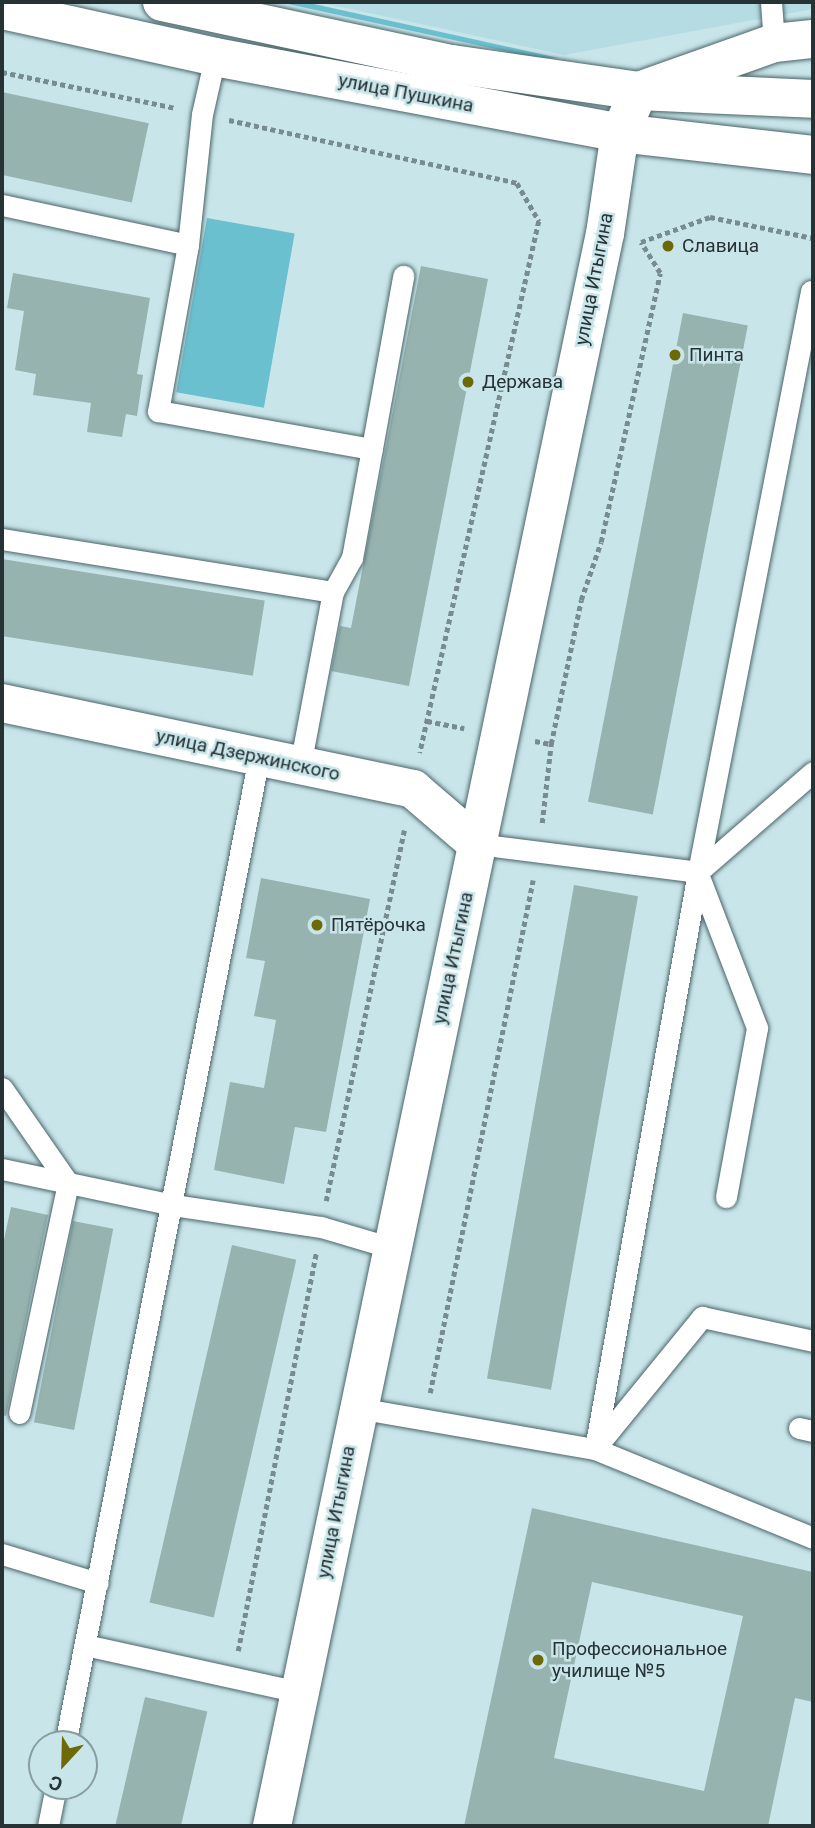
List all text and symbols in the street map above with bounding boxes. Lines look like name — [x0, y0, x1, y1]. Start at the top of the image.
street label: улица Пушкина — [336, 69, 476, 117]
street label: улица Итыгина — [570, 211, 618, 347]
place label: Славица — [682, 235, 759, 257]
marker: Славица — [660, 238, 676, 254]
place label: Пинта — [689, 344, 744, 366]
marker: Пинта — [667, 347, 683, 363]
place label: Держава — [482, 371, 563, 393]
marker: Держава — [460, 374, 476, 390]
street label: улица Дзержинского — [154, 724, 342, 786]
street label: улица Итыгина — [428, 890, 478, 1026]
place label: Пятёрочка — [331, 914, 426, 936]
marker: Пятёрочка — [309, 917, 325, 933]
street label: улица Итыгина — [312, 1444, 360, 1580]
place label: Профессиональное училище №5 — [552, 1638, 727, 1682]
marker: Профессиональное училище №5 — [530, 1652, 546, 1668]
north arrow — [28, 1730, 98, 1800]
text: С — [46, 1770, 66, 1796]

